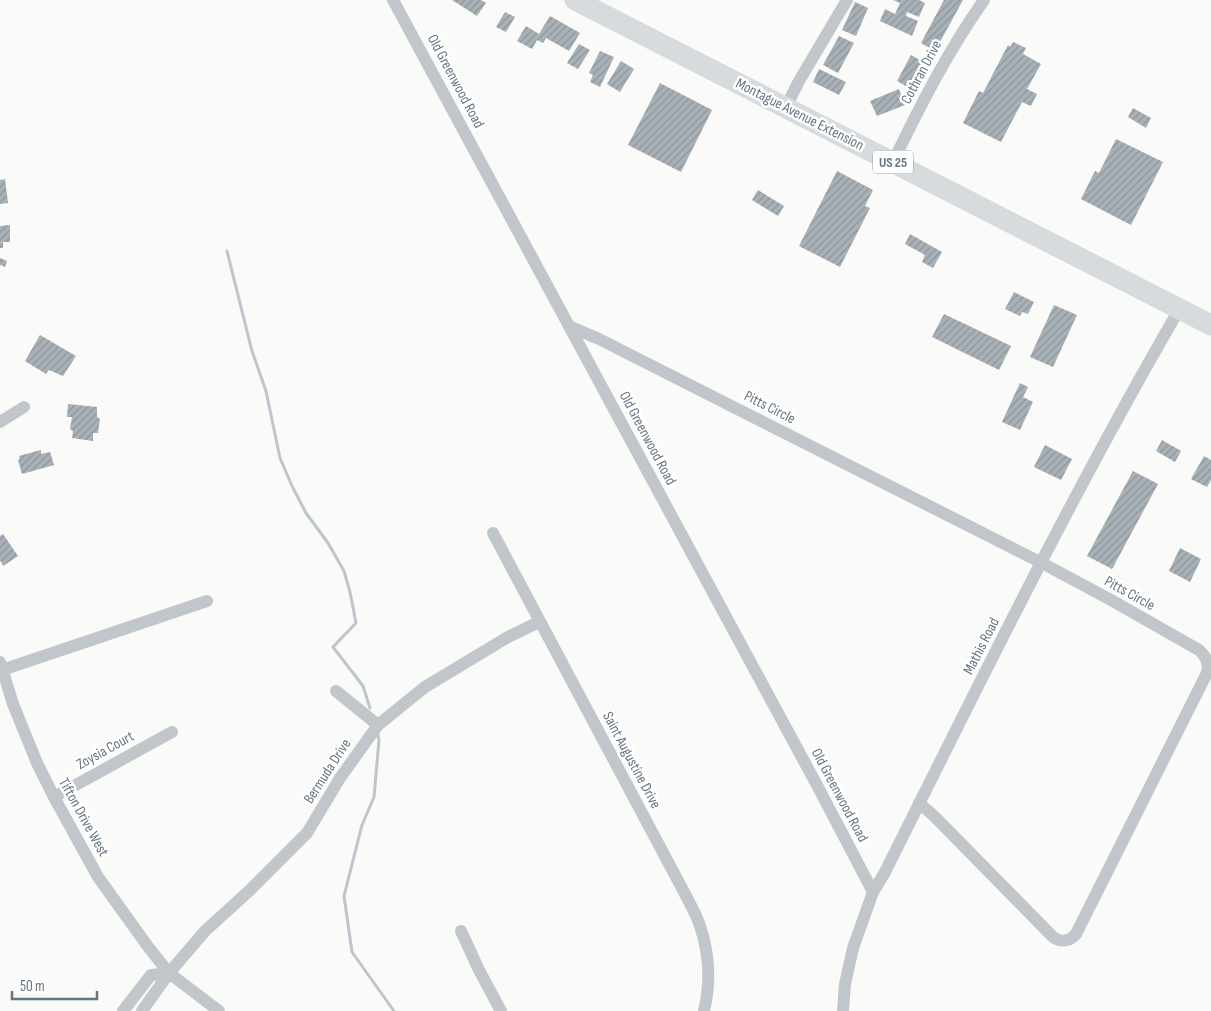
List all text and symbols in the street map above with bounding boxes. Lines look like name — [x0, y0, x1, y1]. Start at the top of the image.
street label: Old Greenwood Road — [423, 31, 488, 131]
street label: Cothran Drive — [897, 37, 946, 107]
street label: Montague Avenue Extension — [733, 74, 867, 155]
road number: US 25 — [873, 150, 913, 173]
street label: Pitts Circle — [741, 387, 799, 428]
street label: Old Greenwood Road — [615, 388, 680, 488]
street label: Pitts Circle — [1101, 572, 1158, 615]
street label: Mathis Road — [959, 615, 1004, 678]
street label: Saint Augustine Drive — [598, 708, 665, 812]
street label: Zoysia Court — [73, 727, 138, 774]
street label: Bermuda Drive — [299, 735, 355, 807]
street label: Old Greenwood Road — [807, 745, 872, 845]
street label: Tifton Drive West — [54, 775, 113, 860]
scale bar — [12, 968, 98, 1000]
text: 50 m — [20, 977, 45, 996]

